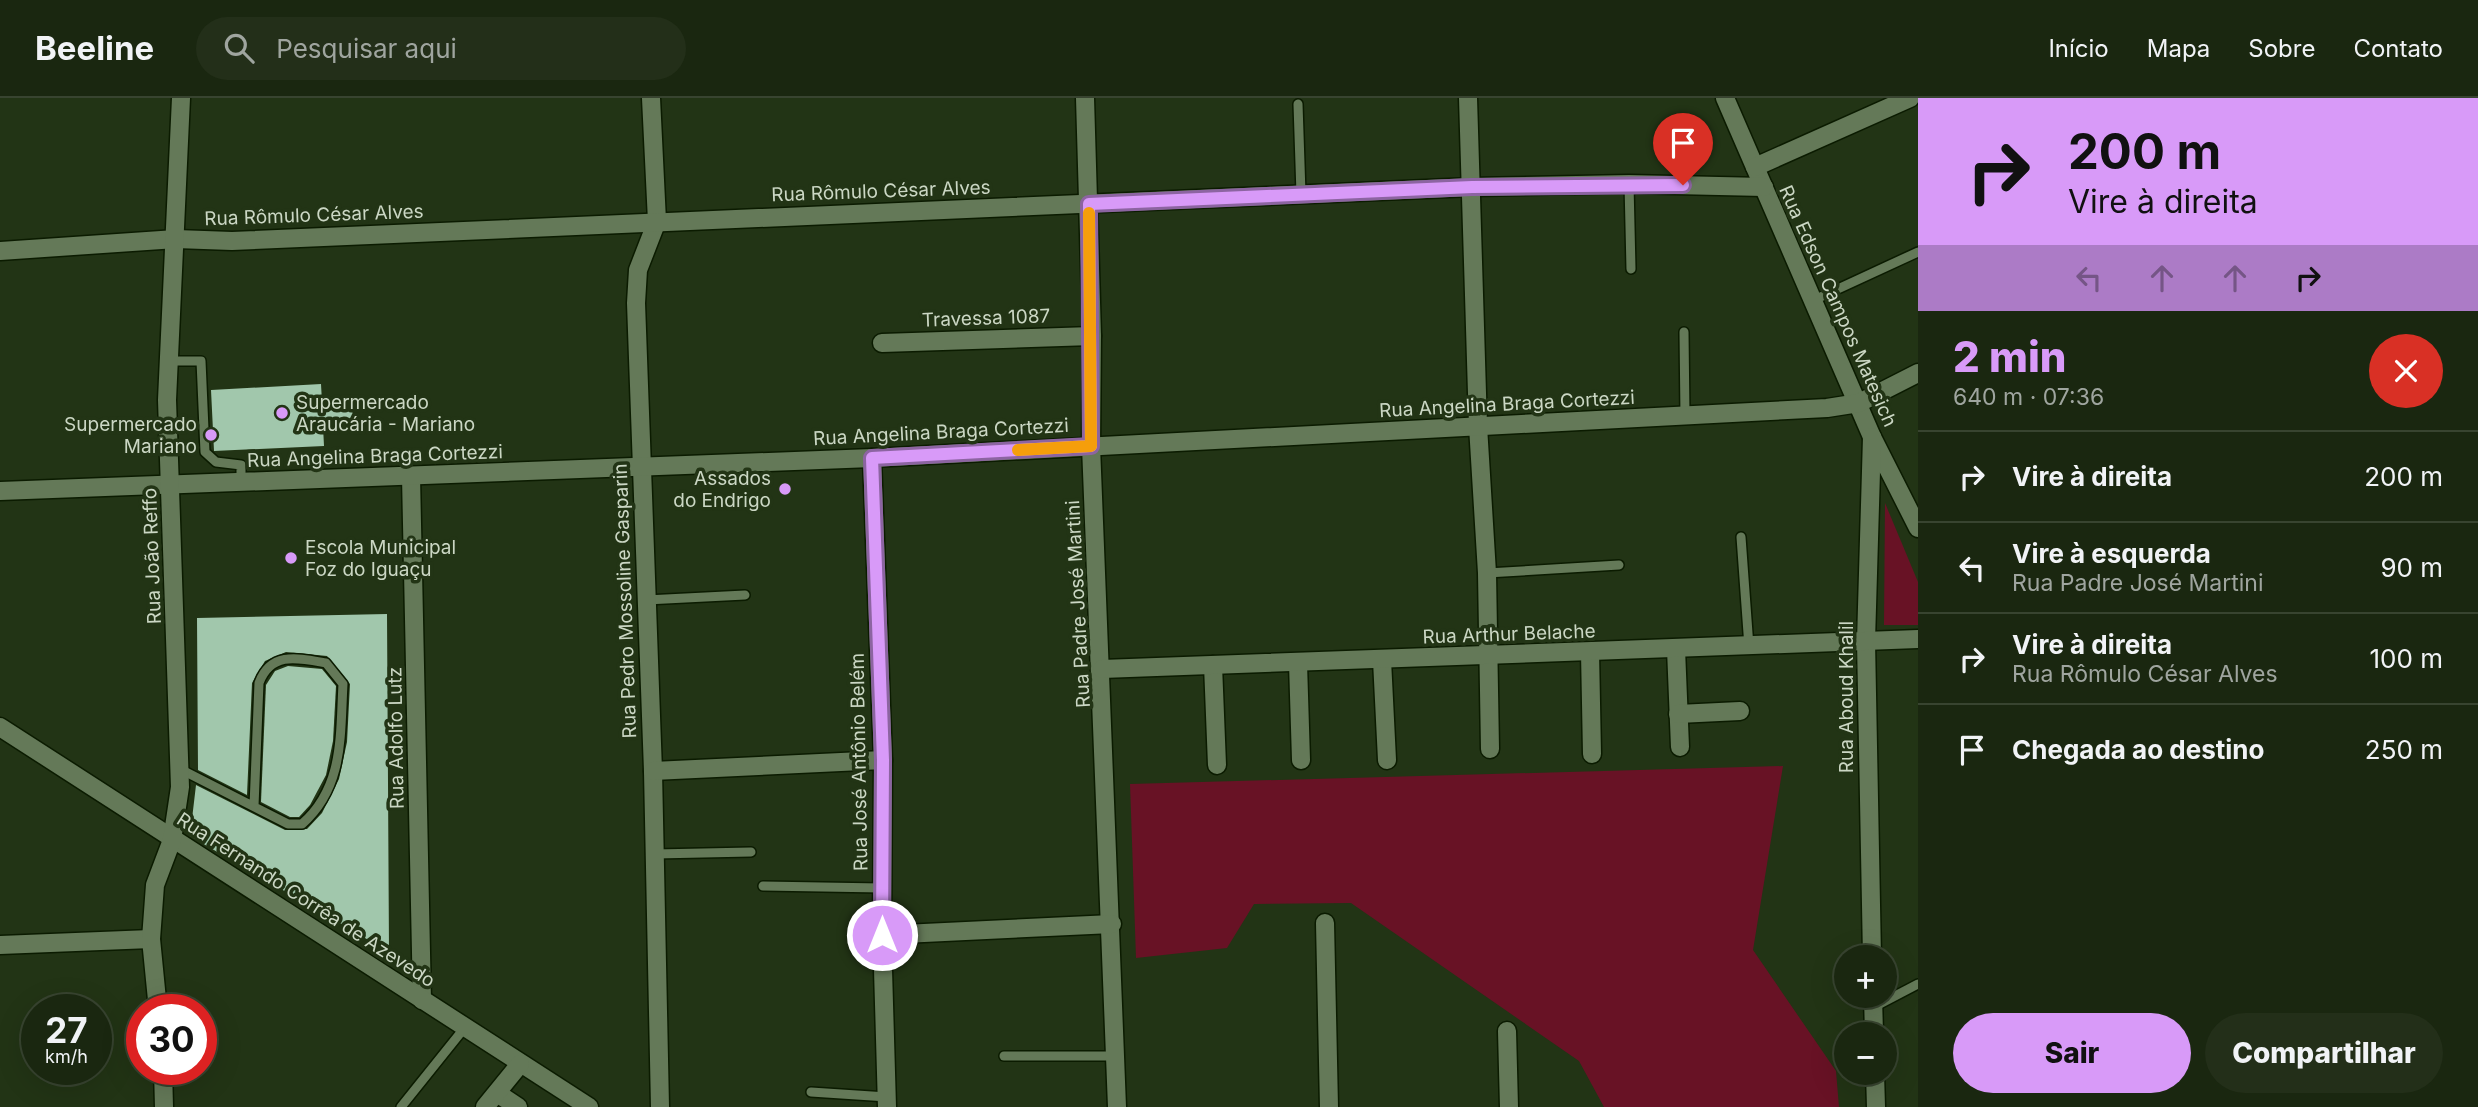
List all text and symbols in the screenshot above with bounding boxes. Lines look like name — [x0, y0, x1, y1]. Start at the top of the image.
search box — [196, 17, 686, 80]
text: Beeline — [35, 28, 154, 68]
icon: search — [220, 29, 258, 67]
text: Pesquisar aqui — [276, 33, 457, 64]
text: Início — [2048, 34, 2109, 63]
text: Mapa — [2147, 34, 2210, 63]
text: Sobre — [2248, 34, 2315, 63]
text: Contato — [2353, 34, 2443, 63]
pin — [1653, 113, 1713, 185]
text: 200 m — [2068, 122, 2221, 181]
icon: arrive — [1664, 124, 1702, 162]
icon: right — [1953, 126, 2044, 217]
street label: Rua Rômulo César Alves — [771, 176, 991, 206]
street label: Rua Edson Campos Matesich — [1774, 182, 1902, 430]
text: Vire à direita — [2068, 182, 2258, 221]
street label: Rua Rômulo César Alves — [204, 200, 424, 230]
icon: left — [2070, 259, 2108, 297]
icon: ahead — [2143, 259, 2181, 297]
icon: ahead — [2216, 259, 2254, 297]
icon: right — [2289, 259, 2327, 297]
street label: Travessa 1087 — [921, 304, 1051, 332]
text: 2 min — [1953, 331, 2067, 382]
button: close — [2369, 334, 2443, 408]
text: 640 m · 07:36 — [1953, 383, 2104, 411]
street label: Rua Angelina Braga Cortezzi — [1379, 386, 1635, 422]
place label: Supermercado Araucária - Mariano — [296, 391, 475, 436]
marker: Supermercado Araucária - Mariano — [274, 405, 290, 421]
place label: Supermercado Mariano — [64, 413, 197, 458]
street label: Rua Angelina Braga Cortezzi — [813, 414, 1069, 450]
marker: Supermercado Mariano — [203, 427, 219, 443]
street label: Rua Angelina Braga Cortezzi — [247, 440, 503, 472]
icon: right — [1953, 458, 1991, 496]
text: Vire à direita — [2012, 461, 2172, 492]
text: 200 m — [2364, 461, 2443, 492]
street label: Rua Pedro Mossoline Gasparin — [609, 463, 641, 739]
place label: Assados do Endrigo — [673, 467, 771, 512]
marker: Assados do Endrigo — [777, 481, 793, 497]
street label: Rua João Reffo — [138, 487, 166, 625]
street label: Rua Padre José Martini — [1061, 500, 1095, 708]
place label: Escola Municipal Foz do Iguaçu — [305, 536, 456, 581]
text: Vire à esquerda — [2012, 538, 2211, 569]
icon: left — [1953, 549, 1991, 587]
marker: Escola Municipal Foz do Iguaçu — [283, 550, 299, 566]
text: 90 m — [2380, 552, 2443, 583]
text: Rua Padre José Martini — [2012, 569, 2264, 597]
street label: Rua Arthur Belache — [1422, 619, 1596, 649]
street label: Rua Aboud Khalil — [1835, 621, 1858, 773]
text: Vire à direita — [2012, 629, 2172, 660]
icon: right — [1953, 640, 1991, 678]
text: 100 m — [2370, 643, 2443, 674]
street label: Rua José Antônio Belém — [846, 653, 872, 871]
text: Rua Rômulo César Alves — [2012, 660, 2278, 688]
street label: Rua Adolfo Lutz — [383, 667, 409, 809]
icon: arrive — [1953, 731, 1991, 769]
text: Chegada ao destino — [2012, 734, 2264, 765]
text: 250 m — [2365, 734, 2443, 765]
street label: Rua Fernando Corrêa de Azevedo — [173, 808, 439, 992]
position arrow — [845, 898, 919, 972]
map controls — [1834, 945, 1897, 1085]
button: + — [1834, 945, 1897, 1008]
speed limit sign: 30 — [126, 994, 217, 1085]
text: 27 — [45, 1009, 88, 1051]
button: Sair — [1953, 1013, 2191, 1093]
button: Compartilhar — [2205, 1013, 2443, 1093]
button: − — [1834, 1022, 1897, 1085]
text: km/h — [45, 1046, 88, 1067]

